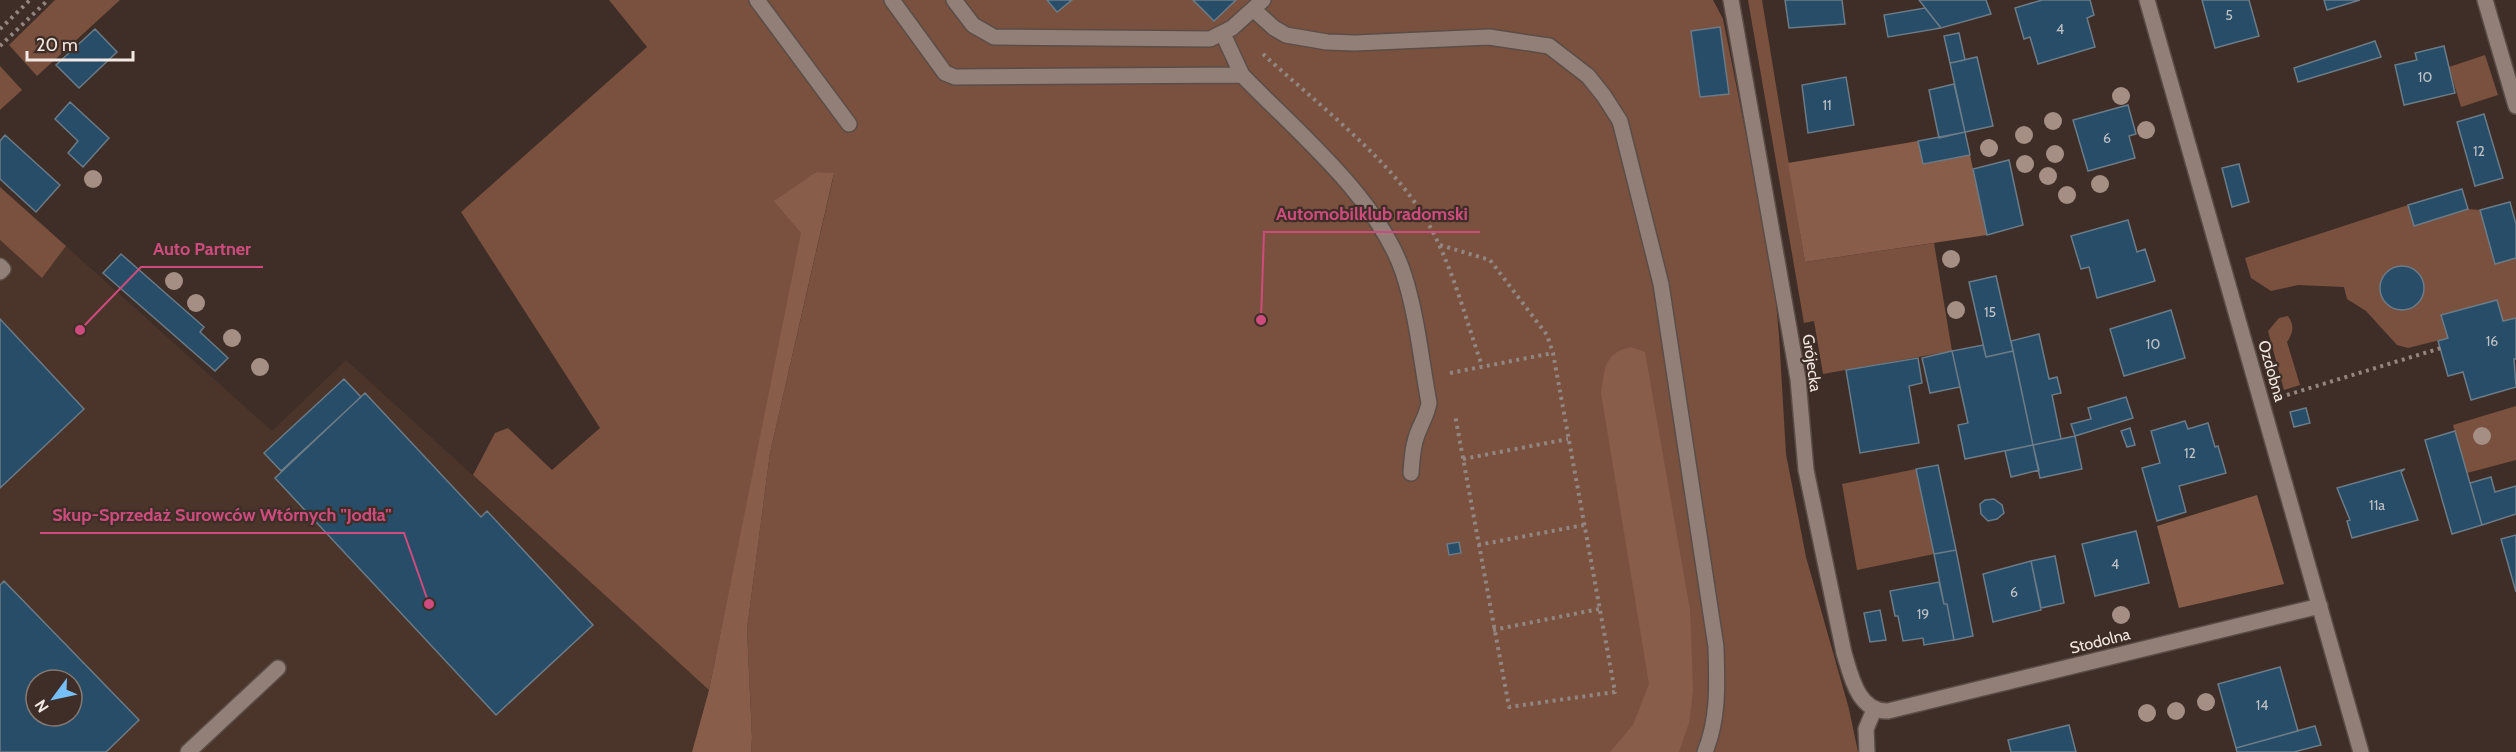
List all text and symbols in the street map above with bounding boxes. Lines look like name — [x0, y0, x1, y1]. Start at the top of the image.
house number: 5 — [2225, 6, 2233, 24]
house number: 4 — [2056, 20, 2064, 38]
scale bar — [27, 24, 134, 62]
text: 20 m — [36, 34, 78, 56]
house number: 10 — [2418, 68, 2432, 86]
house number: 11 — [1822, 96, 1832, 114]
house number: 6 — [2103, 129, 2111, 147]
house number: 12 — [2473, 142, 2485, 160]
callout: Automobilklub radomski — [1264, 196, 1480, 232]
text: Automobilklub radomski — [1276, 203, 1468, 225]
callout: Auto Partner — [141, 231, 263, 267]
text: Auto Partner — [153, 238, 251, 260]
house number: 15 — [1984, 303, 1996, 321]
house number: 16 — [2486, 332, 2498, 350]
street label: Grójecka — [1799, 333, 1825, 393]
house number: 10 — [2146, 335, 2160, 353]
street label: Ozdobna — [2254, 338, 2290, 404]
house number: 12 — [2184, 444, 2196, 462]
house number: 11a — [2369, 496, 2385, 514]
callout: Skup-Sprzedaż Surowców Wtórnych "Jodła" — [40, 497, 404, 533]
text: Skup-Sprzedaż Surowców Wtórnych "Jodła" — [52, 504, 392, 526]
house number: 4 — [2111, 555, 2119, 573]
house number: 6 — [2010, 583, 2018, 601]
house number: 19 — [1917, 605, 1929, 623]
street label: Stodolna — [2068, 624, 2132, 658]
north arrow — [24, 668, 84, 728]
text: N — [31, 696, 53, 716]
house number: 14 — [2256, 696, 2268, 714]

